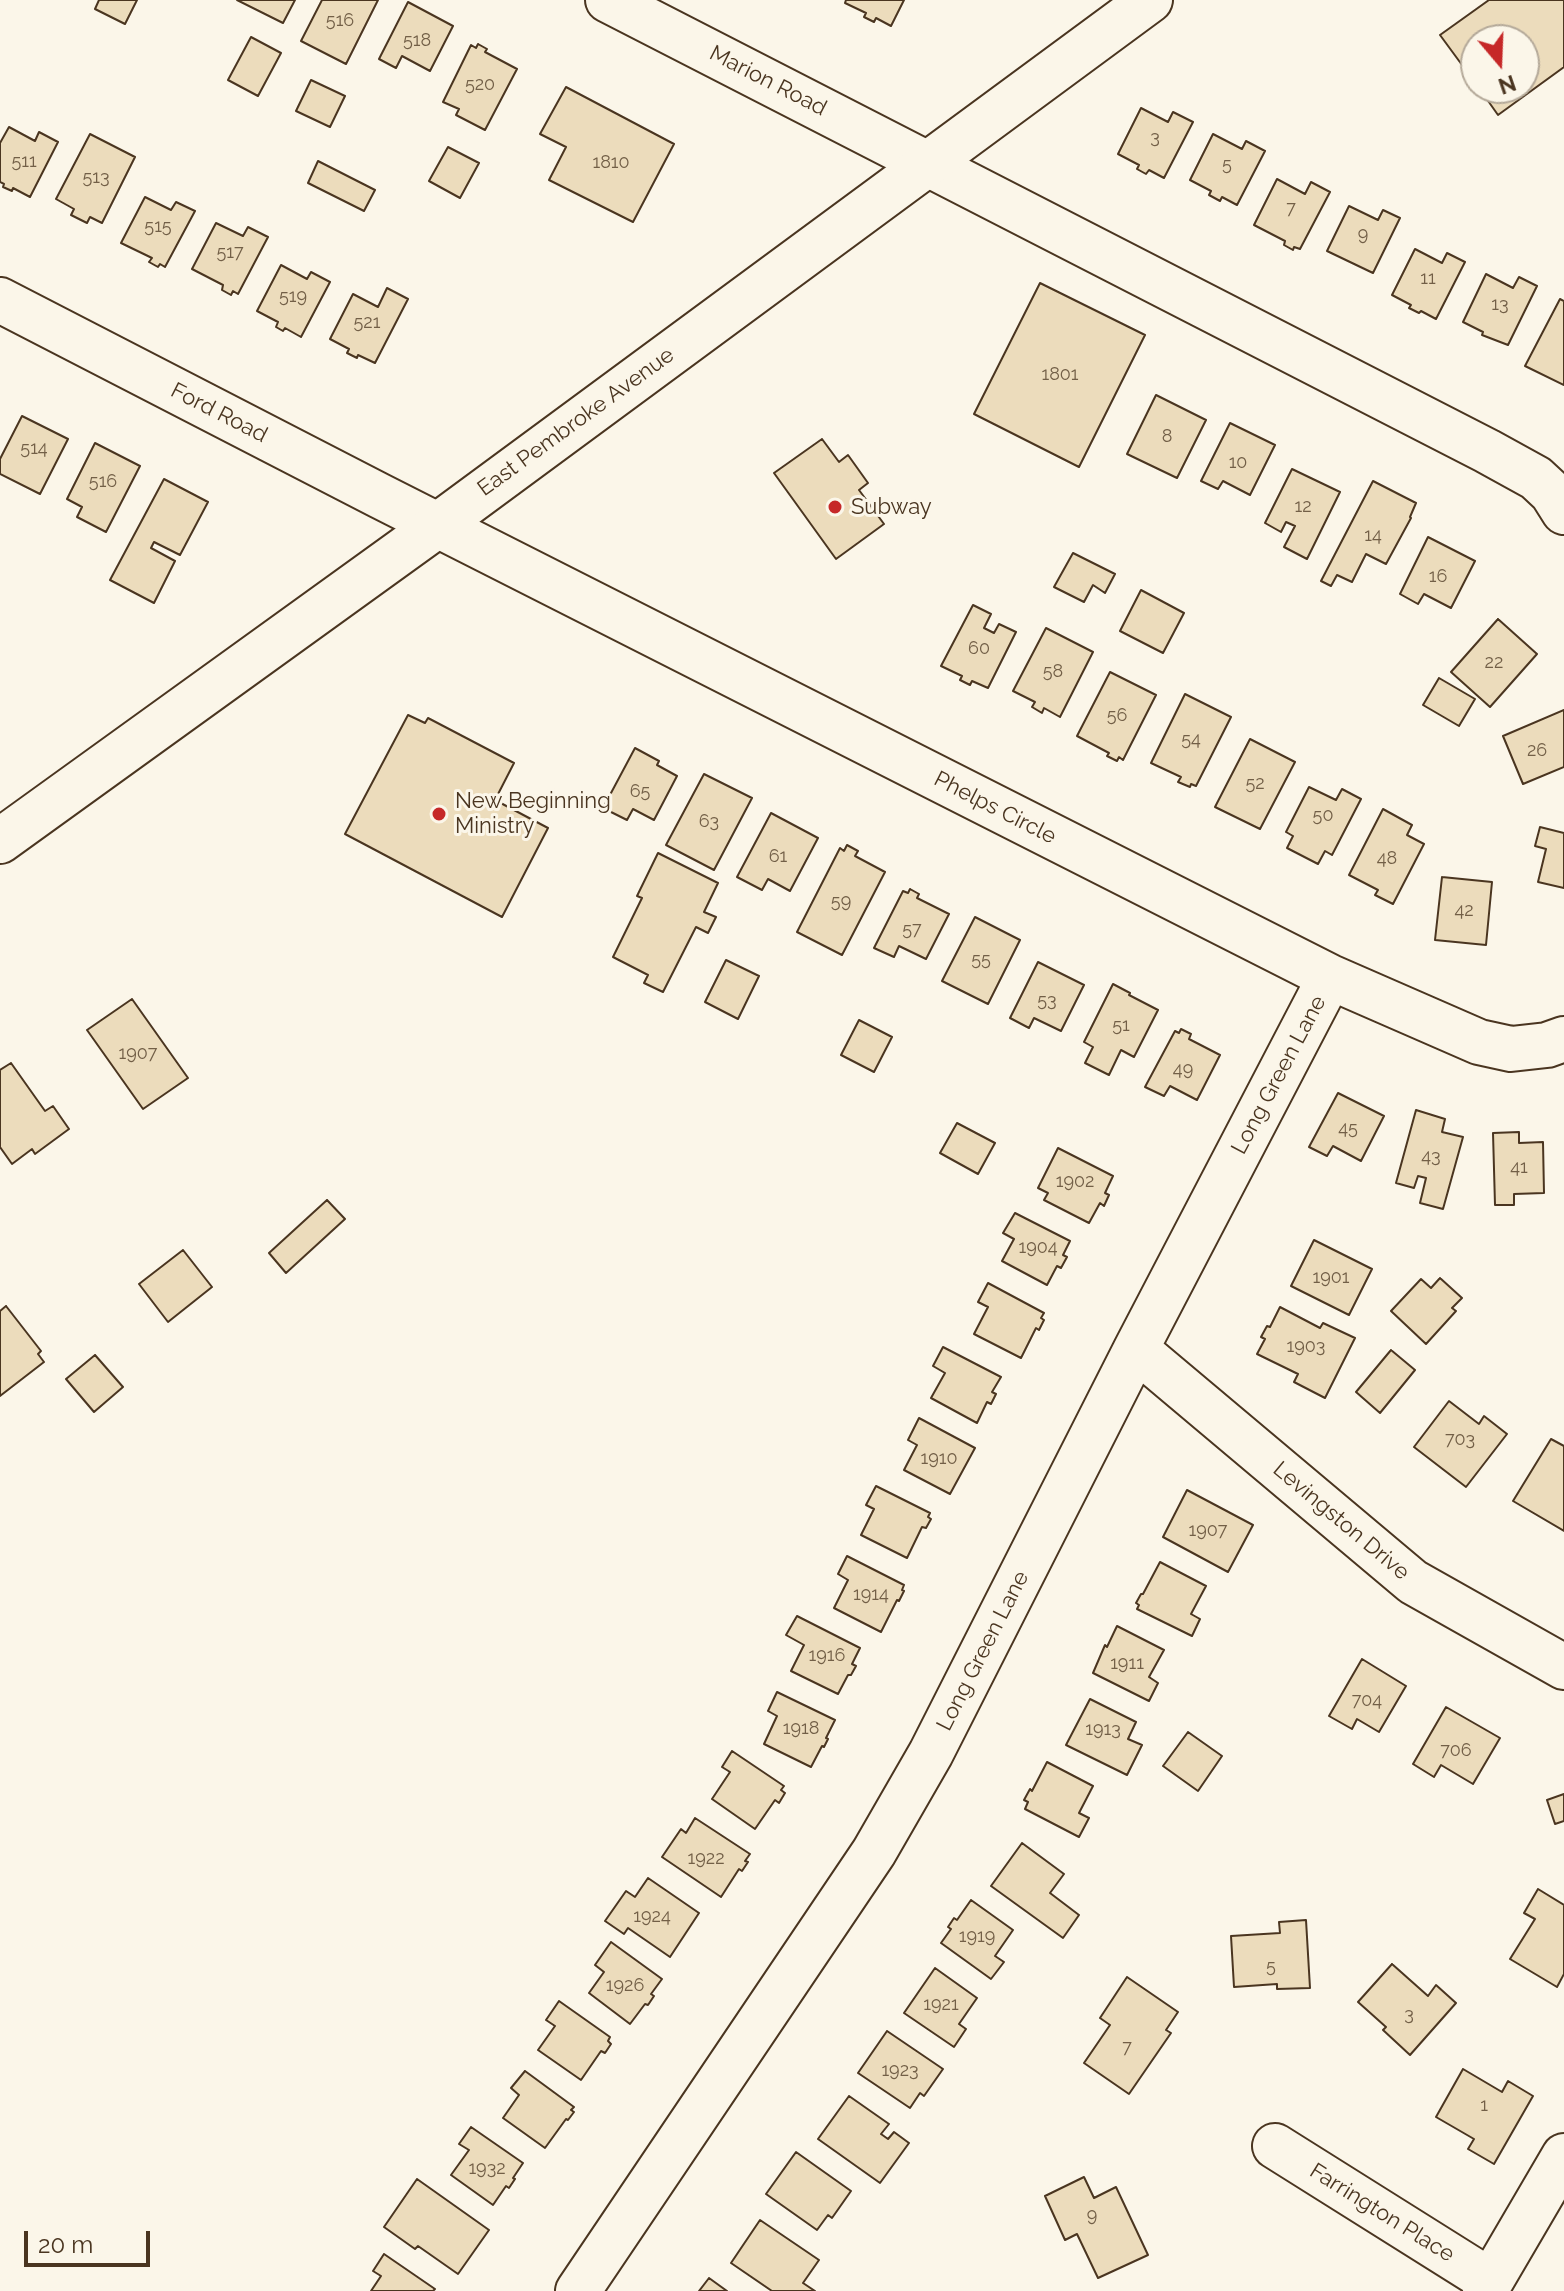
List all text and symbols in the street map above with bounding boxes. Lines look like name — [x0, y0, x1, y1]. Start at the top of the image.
house number: 516 — [326, 10, 354, 32]
north arrow — [1460, 24, 1540, 104]
house number: 518 — [403, 30, 431, 52]
street label: Marion Road — [705, 40, 831, 122]
text: N — [1495, 70, 1519, 100]
house number: 520 — [465, 74, 495, 96]
house number: 3 — [1150, 127, 1160, 149]
house number: 511 — [11, 151, 37, 173]
house number: 1810 — [592, 152, 630, 174]
house number: 5 — [1222, 154, 1232, 176]
house number: 513 — [82, 167, 110, 189]
house number: 7 — [1286, 198, 1296, 220]
house number: 515 — [144, 216, 172, 238]
house number: 9 — [1358, 224, 1368, 246]
house number: 517 — [216, 242, 244, 264]
house number: 11 — [1420, 268, 1436, 290]
house number: 519 — [279, 286, 307, 308]
house number: 13 — [1491, 294, 1509, 316]
house number: 521 — [354, 312, 380, 334]
street label: East Pembroke Avenue — [473, 342, 679, 502]
house number: 1801 — [1041, 364, 1079, 386]
street label: Ford Road — [166, 377, 272, 449]
house number: 8 — [1162, 426, 1172, 448]
house number: 514 — [20, 438, 48, 460]
house number: 10 — [1229, 452, 1247, 474]
house number: 516 — [89, 471, 117, 493]
place label: Subway — [851, 494, 932, 520]
house number: 12 — [1294, 496, 1312, 518]
marker: Subway — [826, 498, 844, 516]
house number: 14 — [1364, 525, 1382, 547]
house number: 16 — [1429, 566, 1447, 588]
house number: 60 — [968, 638, 990, 660]
house number: 22 — [1485, 652, 1503, 674]
house number: 58 — [1043, 661, 1063, 683]
house number: 56 — [1107, 705, 1127, 727]
house number: 54 — [1181, 729, 1201, 751]
house number: 26 — [1527, 740, 1547, 762]
street label: Phelps Circle — [930, 766, 1060, 850]
house number: 52 — [1245, 773, 1265, 795]
house number: 65 — [630, 781, 650, 803]
place label: New Beginning Ministry — [455, 788, 611, 840]
marker: New Beginning Ministry — [430, 805, 448, 823]
house number: 50 — [1313, 805, 1333, 827]
house number: 63 — [699, 811, 719, 833]
house number: 61 — [769, 846, 787, 868]
house number: 48 — [1377, 848, 1397, 870]
house number: 59 — [831, 891, 851, 913]
house number: 42 — [1454, 900, 1474, 922]
house number: 57 — [902, 919, 922, 941]
house number: 55 — [971, 949, 991, 971]
house number: 53 — [1037, 990, 1057, 1012]
street label: Long Green Lane — [1226, 991, 1332, 1159]
house number: 51 — [1112, 1015, 1130, 1037]
house number: 1907 — [119, 1043, 157, 1065]
house number: 49 — [1173, 1059, 1193, 1081]
house number: 45 — [1338, 1118, 1358, 1140]
house number: 43 — [1421, 1146, 1441, 1168]
house number: 41 — [1510, 1157, 1528, 1179]
house number: 1902 — [1056, 1171, 1094, 1193]
house number: 1904 — [1018, 1237, 1058, 1259]
house number: 1901 — [1313, 1267, 1349, 1289]
house number: 1903 — [1287, 1336, 1325, 1358]
house number: 703 — [1445, 1429, 1475, 1451]
house number: 1910 — [921, 1448, 957, 1470]
street label: Levingston Drive — [1267, 1456, 1415, 1586]
house number: 1907 — [1189, 1520, 1227, 1542]
street label: Long Green Lane — [931, 1567, 1035, 1735]
house number: 1914 — [853, 1584, 889, 1606]
house number: 1916 — [809, 1645, 845, 1667]
house number: 1911 — [1110, 1653, 1144, 1675]
house number: 704 — [1352, 1690, 1382, 1712]
house number: 1918 — [783, 1718, 819, 1740]
house number: 1913 — [1085, 1719, 1121, 1741]
house number: 706 — [1440, 1740, 1472, 1762]
house number: 1922 — [687, 1848, 725, 1870]
house number: 1924 — [633, 1906, 671, 1928]
house number: 1919 — [959, 1926, 995, 1948]
house number: 5 — [1266, 1956, 1276, 1978]
house number: 1926 — [606, 1975, 644, 1997]
house number: 1921 — [923, 1994, 959, 2016]
house number: 3 — [1404, 2004, 1414, 2026]
house number: 7 — [1122, 2037, 1132, 2059]
house number: 1923 — [881, 2060, 919, 2082]
house number: 1 — [1480, 2095, 1488, 2117]
house number: 1932 — [468, 2158, 506, 2180]
street label: Farrington Place — [1305, 2158, 1459, 2268]
house number: 9 — [1087, 2205, 1097, 2227]
scale bar — [28, 2215, 154, 2265]
text: 20 m — [38, 2230, 93, 2259]

